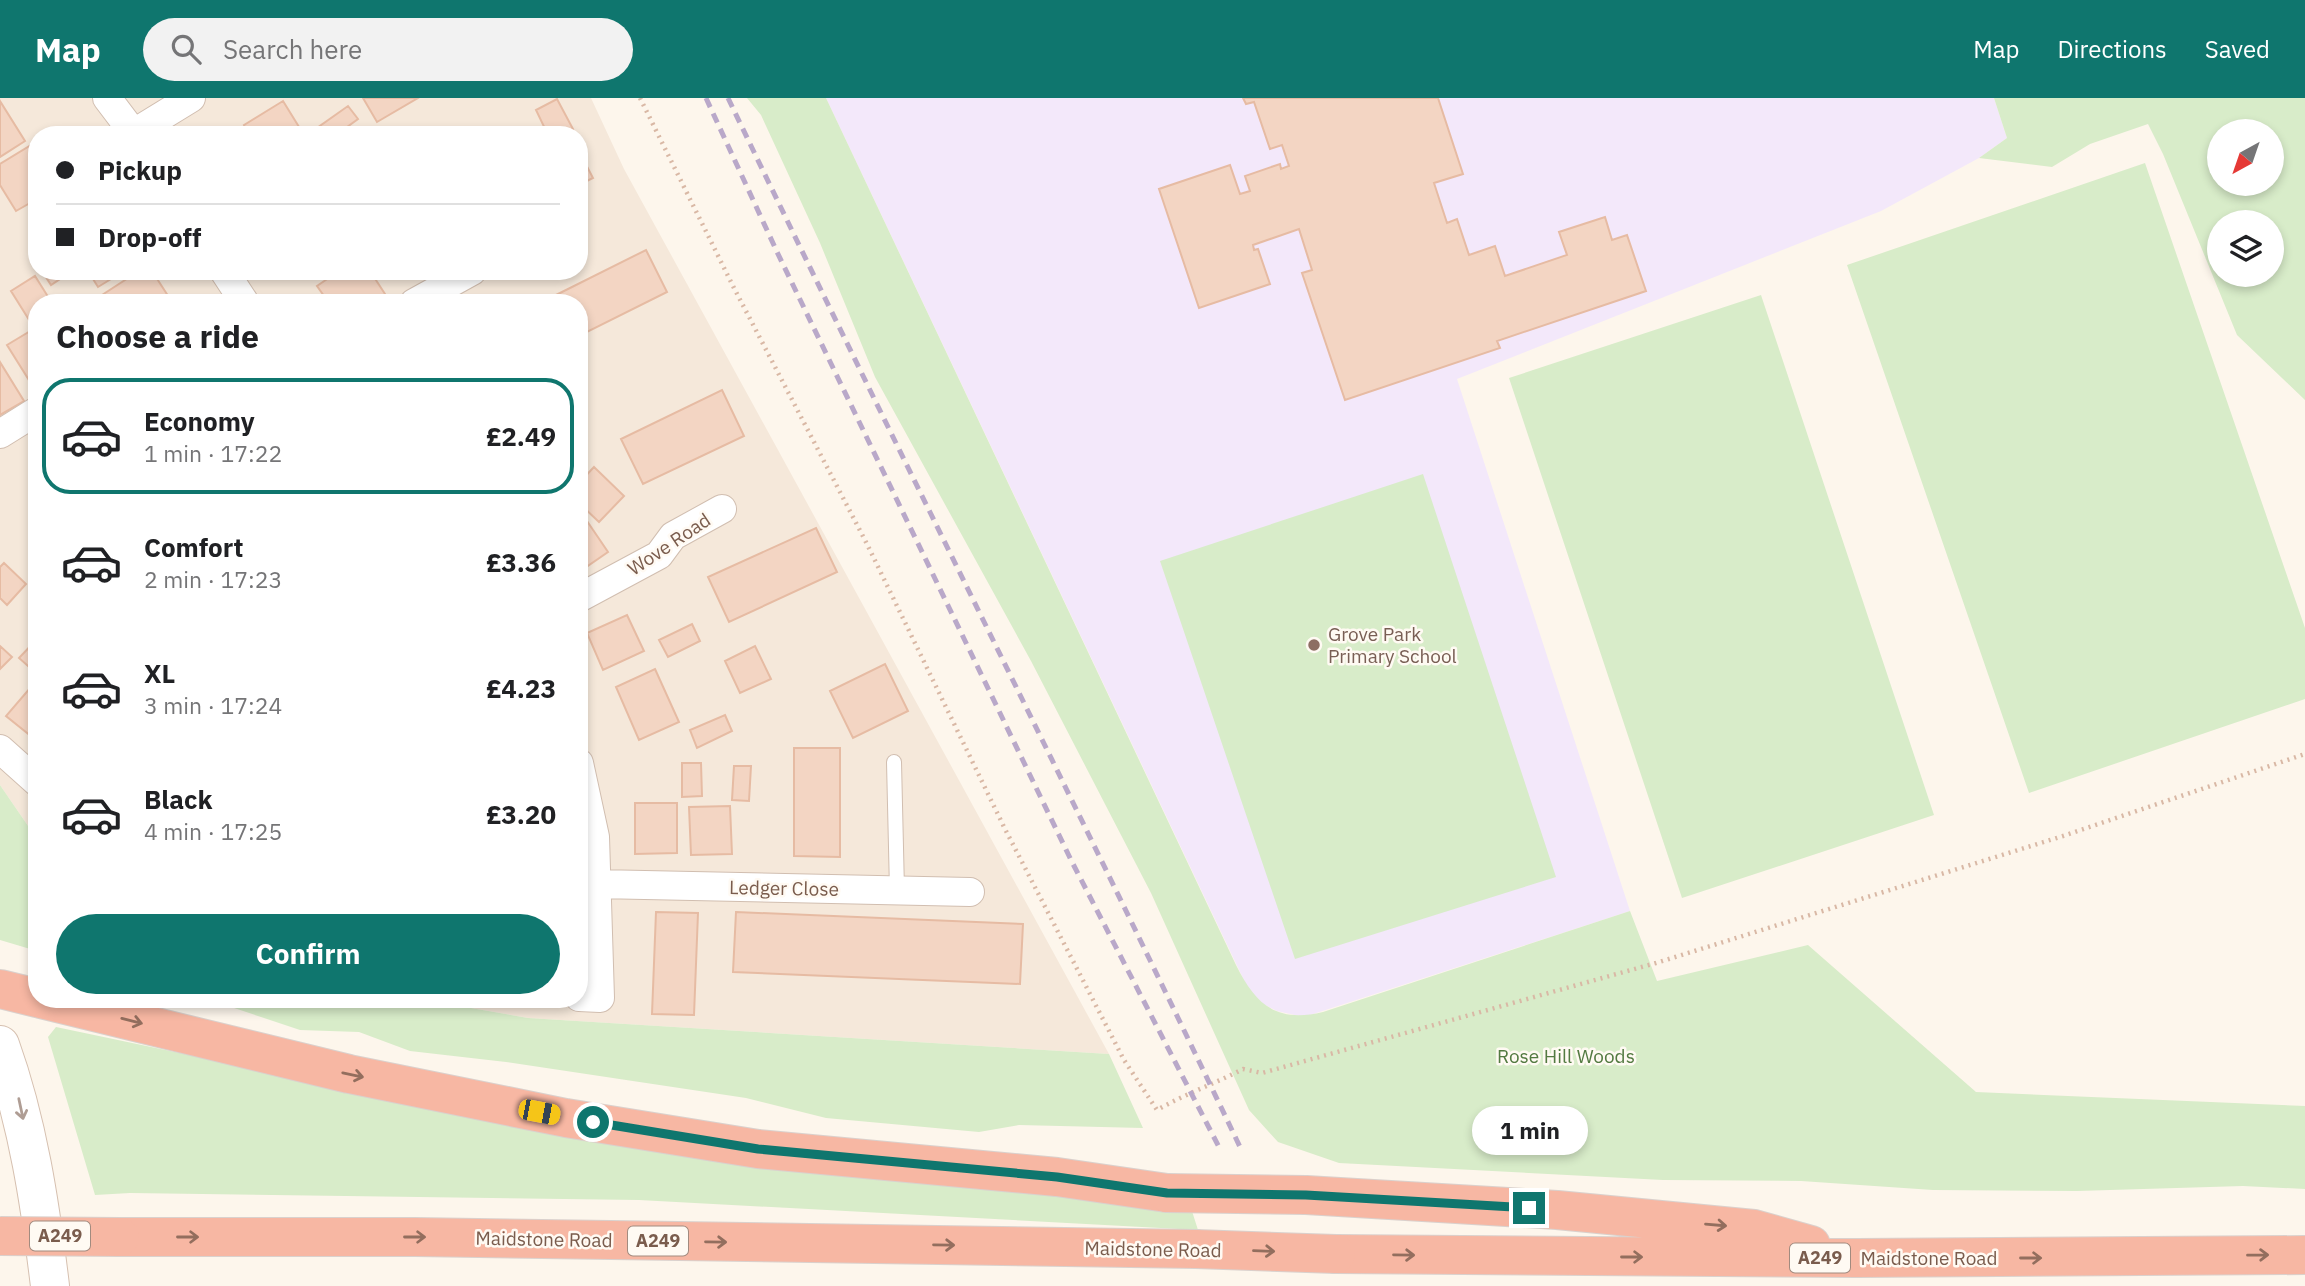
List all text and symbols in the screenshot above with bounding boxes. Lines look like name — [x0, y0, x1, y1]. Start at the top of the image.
search box — [143, 18, 633, 81]
text: Map — [35, 28, 101, 71]
icon: search — [167, 30, 205, 68]
text: Search here — [223, 32, 362, 66]
text: Map — [1973, 33, 2019, 65]
text: Directions — [2057, 33, 2167, 65]
text: Saved — [2205, 33, 2270, 65]
north arrow — [2207, 119, 2284, 196]
map controls — [2207, 119, 2284, 287]
text: Pickup — [98, 153, 182, 187]
button: layers — [2207, 210, 2284, 287]
text: Drop-off — [98, 220, 201, 254]
text: Choose a ride — [56, 315, 259, 357]
text: Economy — [144, 404, 255, 438]
icon: car — [60, 405, 123, 468]
text: £2.49 — [486, 419, 556, 453]
text: 1 min · 17:22 — [144, 438, 282, 468]
street label: Wove Road — [623, 508, 715, 580]
text: Comfort — [144, 530, 243, 564]
icon: car — [60, 531, 123, 594]
text: £3.36 — [486, 545, 556, 579]
text: 2 min · 17:23 — [144, 564, 282, 594]
place label: Grove Park Primary School — [1328, 622, 1457, 668]
marker: Grove Park Primary School — [1306, 637, 1322, 653]
text: XL — [144, 656, 175, 690]
icon: car — [60, 657, 123, 720]
text: £4.23 — [486, 671, 556, 705]
text: 3 min · 17:24 — [144, 690, 282, 720]
text: Black — [144, 782, 212, 816]
icon: car — [60, 783, 123, 846]
text: £3.20 — [486, 797, 556, 831]
text: 4 min · 17:25 — [144, 816, 282, 846]
street label: Ledger Close — [729, 875, 839, 901]
button: Confirm — [56, 914, 560, 994]
one-way arrow — [120, 1015, 142, 1028]
park label: Rose Hill Woods — [1497, 1044, 1635, 1068]
one-way arrow — [341, 1068, 364, 1082]
one-way arrow — [15, 1097, 29, 1120]
car — [517, 1098, 562, 1126]
route start — [577, 1106, 609, 1138]
callout: 1 min — [1471, 1107, 1587, 1156]
text: 1 min — [1500, 1115, 1560, 1145]
route end — [1513, 1192, 1545, 1224]
one-way arrow — [1704, 1219, 1727, 1232]
road number: A249 — [30, 1222, 90, 1251]
street label: Maidstone Road — [475, 1226, 613, 1252]
road number: A249 — [628, 1226, 688, 1256]
one-way arrow — [176, 1230, 199, 1244]
one-way arrow — [404, 1230, 427, 1244]
one-way arrow — [705, 1235, 728, 1248]
street label: Maidstone Road — [1084, 1236, 1222, 1262]
one-way arrow — [932, 1238, 955, 1252]
road number: A249 — [1790, 1244, 1850, 1273]
one-way arrow — [1252, 1245, 1275, 1258]
street label: Maidstone Road — [1860, 1246, 1998, 1270]
one-way arrow — [1392, 1248, 1415, 1261]
one-way arrow — [2246, 1249, 2269, 1262]
one-way arrow — [1620, 1250, 1643, 1264]
one-way arrow — [2019, 1251, 2042, 1265]

